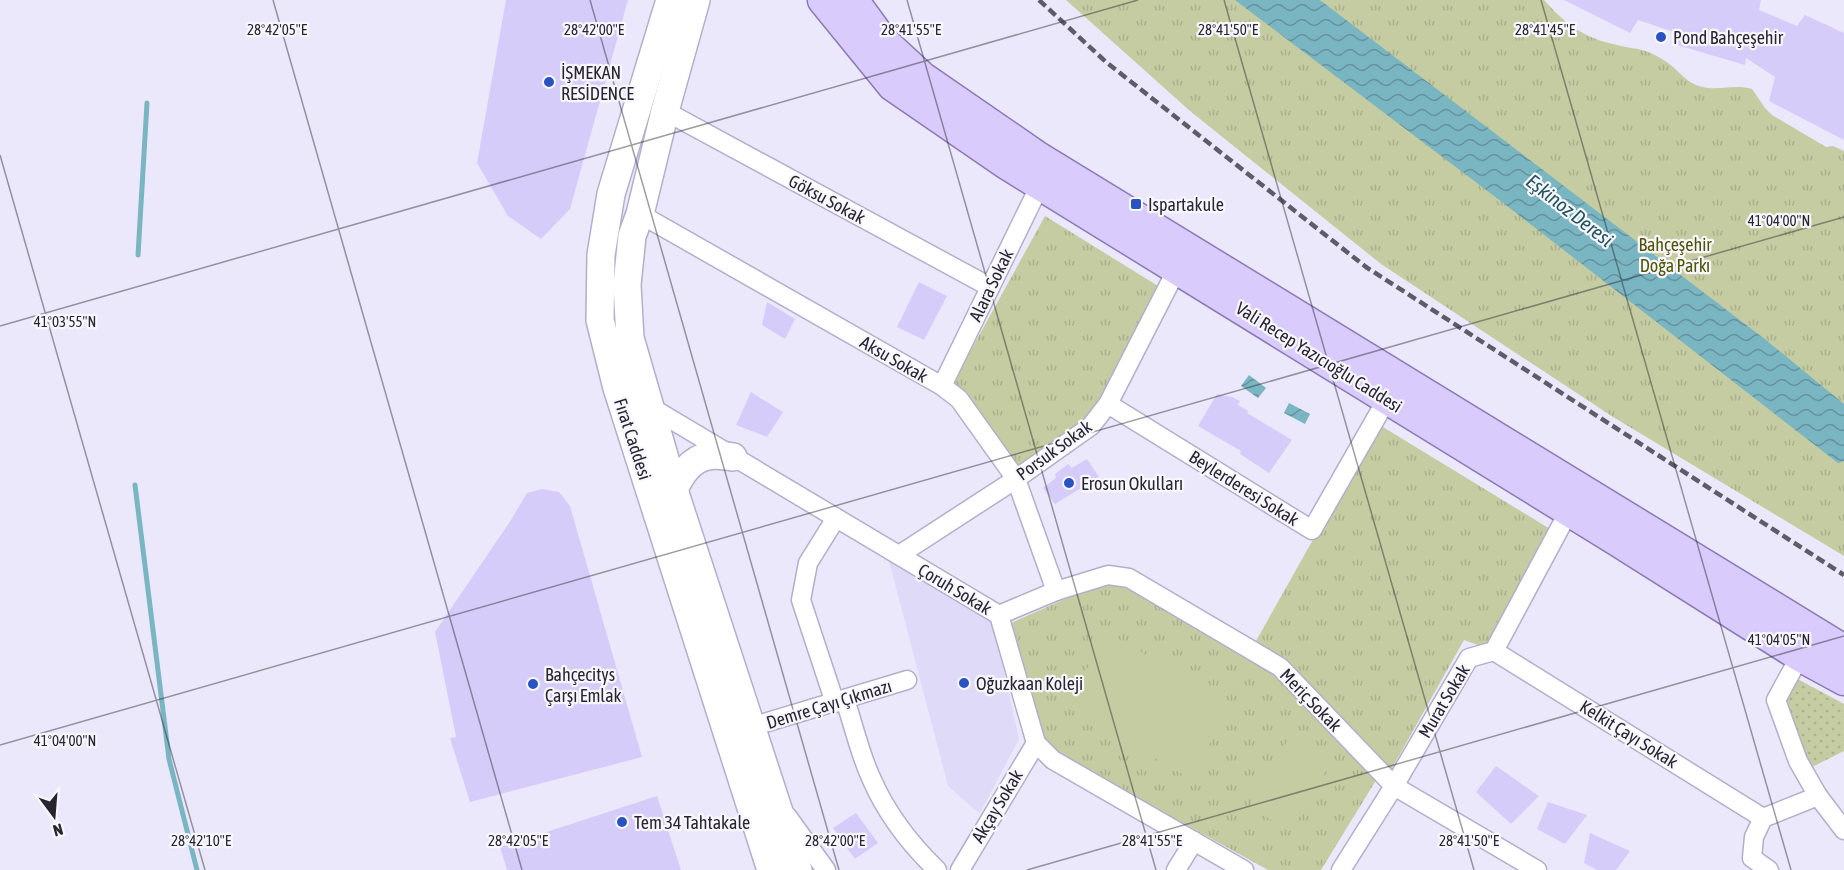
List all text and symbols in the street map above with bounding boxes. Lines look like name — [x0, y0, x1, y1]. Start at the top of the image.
text: 28°42'05"E — [247, 21, 308, 38]
text: 28°42'00"E — [564, 21, 625, 38]
text: 28°41'55"E — [881, 21, 942, 38]
text: 28°41'50"E — [1198, 21, 1259, 38]
text: 28°41'45"E — [1515, 21, 1576, 38]
place label: Pond Bahçeşehir — [1673, 27, 1784, 48]
marker: Pond Bahçeşehir — [1654, 30, 1668, 44]
place label: İŞMEKAN RESİDENCE — [561, 62, 634, 104]
marker: İŞMEKAN RESİDENCE — [542, 75, 556, 89]
water label: Eşkinoz Deresi — [1522, 169, 1618, 251]
street label: Göksu Sokak — [785, 170, 869, 228]
place label: Ispartakule — [1148, 194, 1224, 215]
marker: Ispartakule — [1129, 197, 1143, 211]
text: 41°04'00"N — [1748, 212, 1810, 229]
park label: Bahçeşehir Doğa Parkı — [1638, 234, 1712, 276]
street label: Alara Sokak — [964, 245, 1018, 325]
street label: Vali Recep Yazıcıoğlu Caddesi — [1232, 297, 1406, 417]
text: 41°03'55"N — [34, 313, 96, 330]
street label: Aksu Sokak — [856, 331, 932, 387]
street label: Fırat Caddesi — [610, 396, 656, 482]
street label: Porsuk Sokak — [1012, 416, 1096, 484]
street label: Beylerderesi Sokak — [1185, 446, 1303, 530]
place label: Erosun Okulları — [1081, 473, 1183, 494]
marker: Erosun Okulları — [1062, 476, 1076, 490]
street label: Çoruh Sokak — [914, 559, 996, 619]
text: 41°04'05"N — [1748, 631, 1810, 648]
street label: Murat Sokak — [1414, 660, 1474, 742]
place label: Bahçecitys Çarşı Emlak — [545, 664, 622, 706]
street label: Meriç Sokak — [1276, 664, 1346, 736]
place label: Oğuzkaan Koleji — [976, 673, 1083, 694]
street label: Demre Çayı Çıkmazı — [764, 675, 894, 733]
marker: Oğuzkaan Koleji — [957, 676, 971, 690]
marker: Bahçecitys Çarşı Emlak — [526, 677, 540, 691]
street label: Kelkit Çayı Sokak — [1576, 696, 1682, 772]
text: 41°04'00"N — [34, 732, 96, 749]
street label: Akçay Sokak — [967, 766, 1027, 846]
north arrow — [24, 786, 84, 846]
place label: Tem 34 Tahtakale — [634, 812, 750, 833]
marker: Tem 34 Tahtakale — [615, 815, 629, 829]
text: N — [51, 820, 65, 840]
text: 28°42'10"E — [171, 832, 232, 849]
text: 28°42'05"E — [488, 832, 549, 849]
text: 28°42'00"E — [805, 832, 866, 849]
text: 28°41'55"E — [1122, 832, 1183, 849]
text: 28°41'50"E — [1439, 832, 1500, 849]

